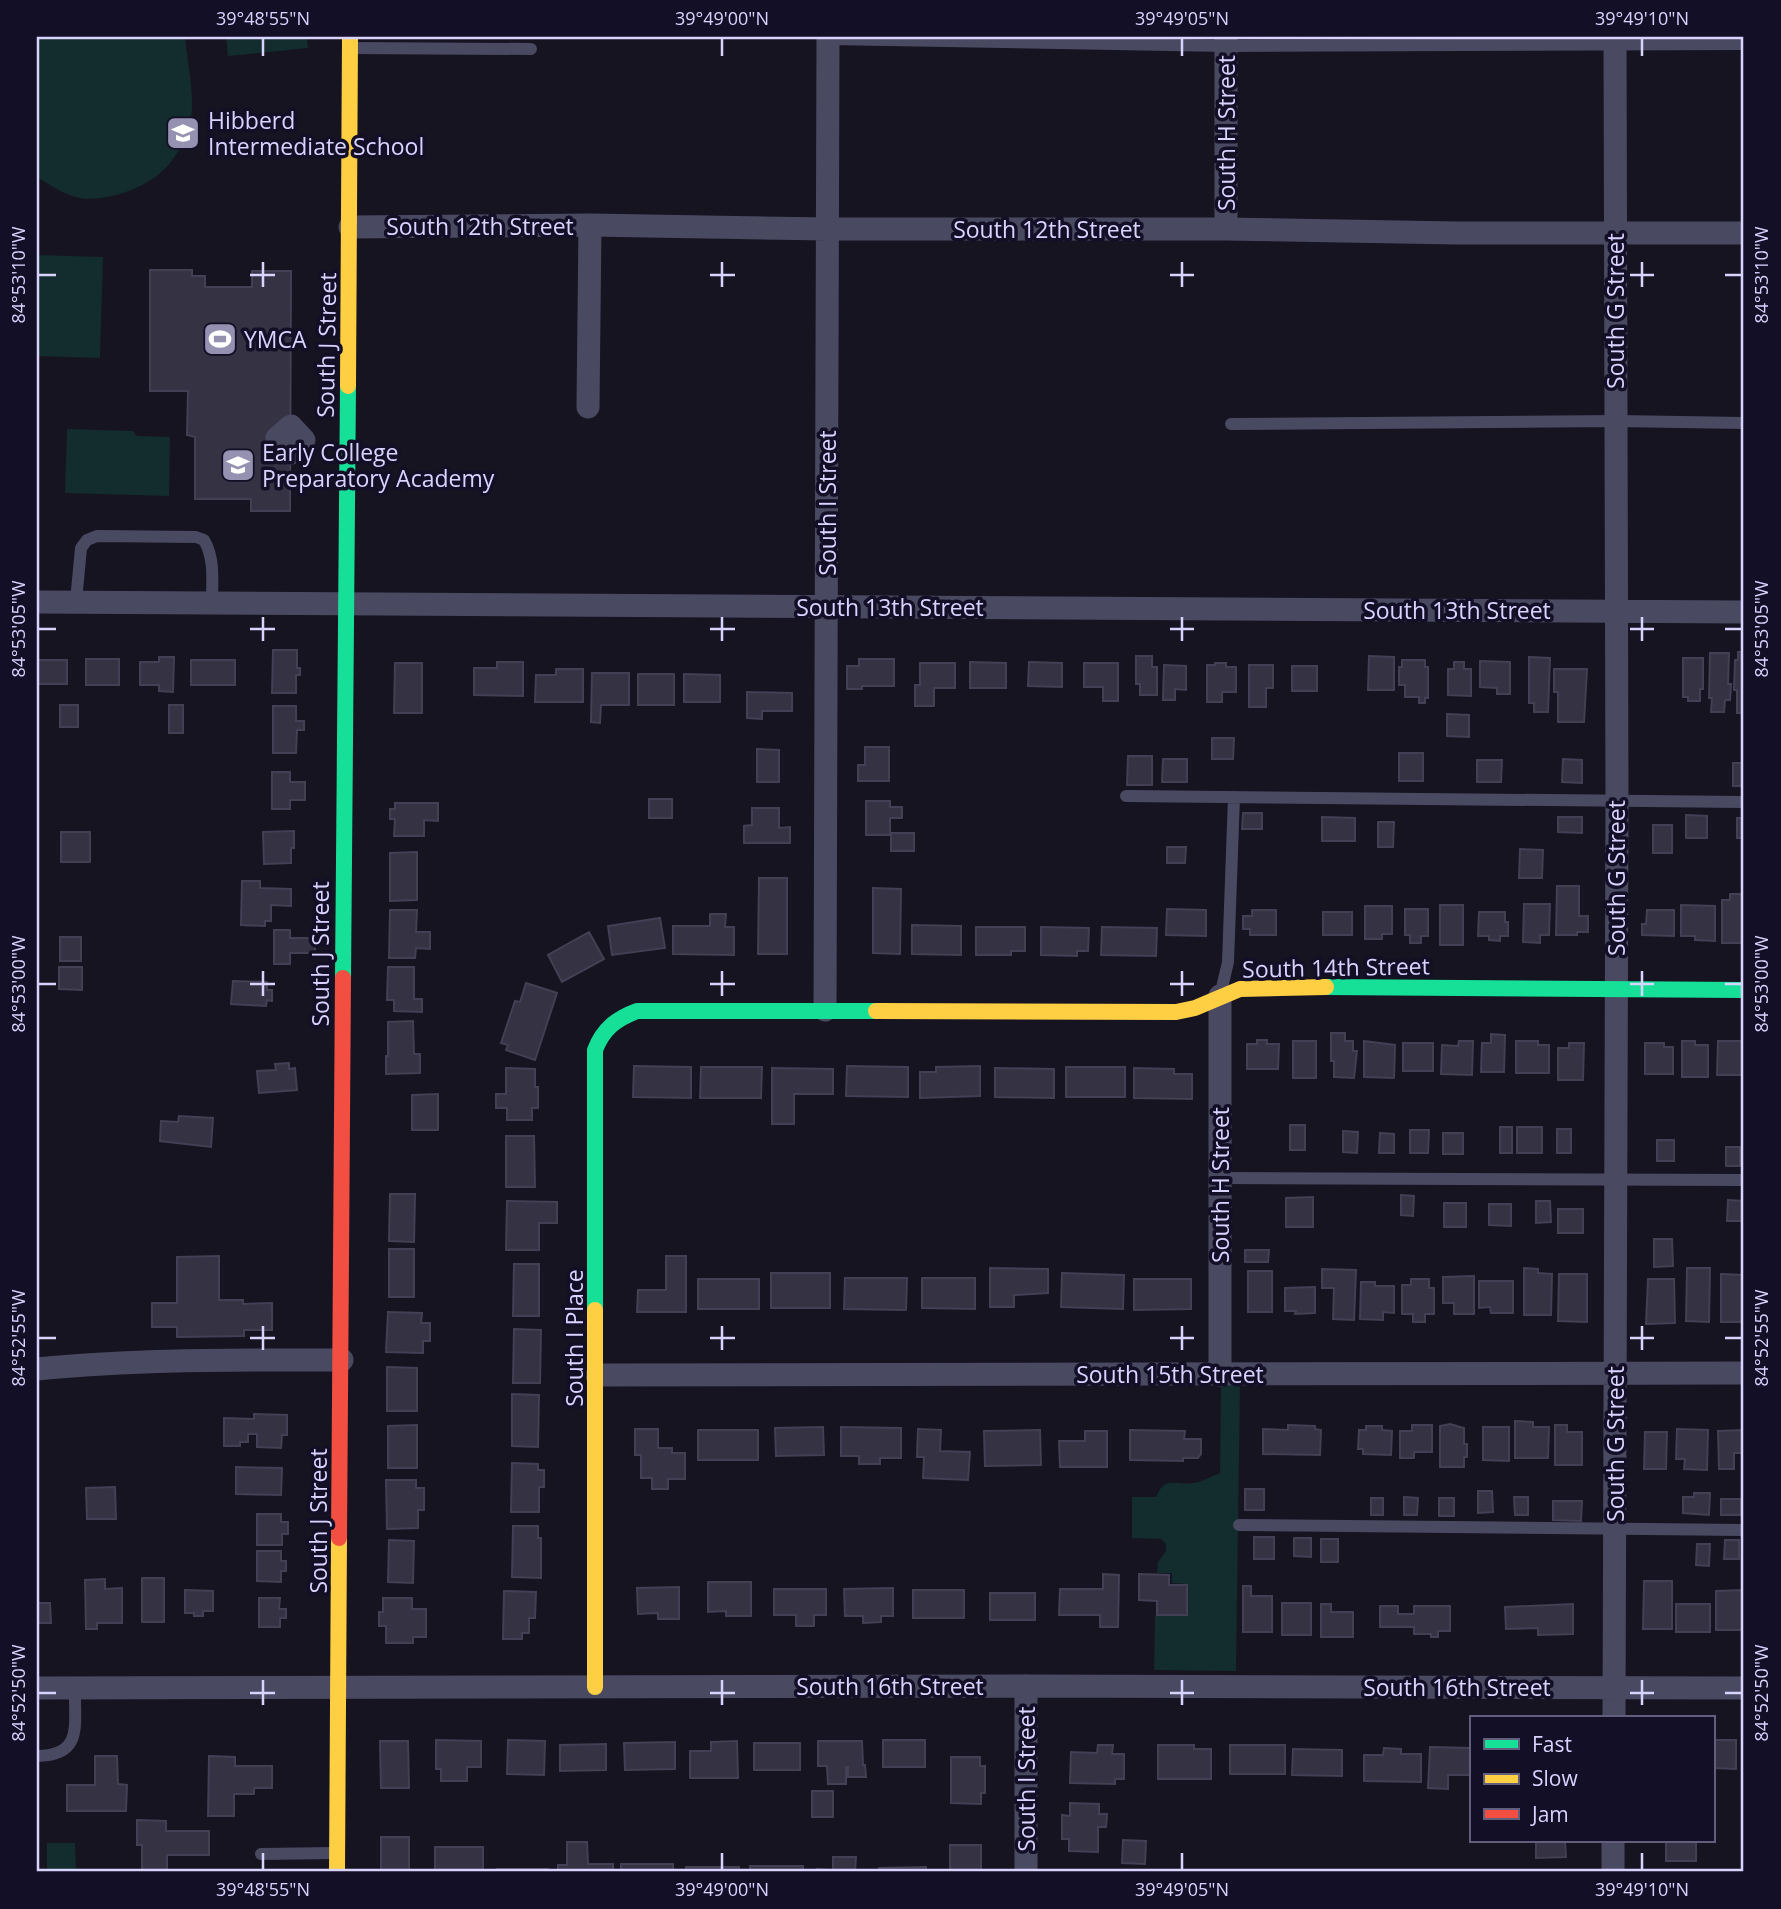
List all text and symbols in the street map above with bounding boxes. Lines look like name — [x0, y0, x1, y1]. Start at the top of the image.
text: 39°48'55"N — [216, 6, 310, 30]
text: 39°49'00"N — [675, 6, 769, 30]
text: 39°49'05"N — [1135, 6, 1229, 30]
text: 39°49'10"N — [1595, 6, 1689, 30]
street label: South H Street — [1210, 55, 1242, 211]
place label: Hibberd Intermediate School — [208, 104, 424, 162]
school or university icon: Hibberd Intermediate School — [164, 114, 202, 152]
street label: South 12th Street — [386, 210, 574, 242]
street label: South 12th Street — [953, 213, 1141, 245]
text: 84°53'10"W — [6, 226, 30, 324]
text: 84°53'10"W — [1749, 226, 1773, 324]
street label: South G Street — [1599, 233, 1631, 389]
street label: South J Street — [309, 272, 343, 418]
sports icon: YMCA — [201, 320, 239, 358]
place label: YMCA — [244, 323, 307, 355]
street label: South I Street — [811, 430, 843, 576]
place label: Early College Preparatory Academy — [262, 436, 495, 494]
school or university icon: Early College Preparatory Academy — [219, 446, 257, 484]
text: 84°53'05"W — [6, 580, 30, 678]
text: 84°53'05"W — [1749, 580, 1773, 678]
street label: South 13th Street — [796, 591, 984, 623]
street label: South 13th Street — [1363, 594, 1551, 626]
street label: South G Street — [1600, 800, 1632, 956]
street label: South J Street — [304, 881, 336, 1027]
text: 84°53'00"W — [6, 935, 30, 1033]
text: 84°53'00"W — [1749, 935, 1773, 1033]
street label: South 14th Street — [1242, 949, 1430, 985]
street label: South H Street — [1204, 1107, 1236, 1263]
street label: South I Place — [558, 1269, 590, 1407]
text: 84°52'55"W — [6, 1289, 30, 1387]
text: 84°52'55"W — [1749, 1289, 1773, 1387]
street label: South 15th Street — [1076, 1358, 1264, 1390]
street label: South G Street — [1599, 1366, 1631, 1522]
street label: South J Street — [302, 1448, 334, 1594]
text: 84°52'50"W — [6, 1644, 30, 1742]
text: 84°52'50"W — [1749, 1644, 1773, 1742]
street label: South 16th Street — [796, 1670, 984, 1702]
street label: South 16th Street — [1363, 1671, 1551, 1703]
street label: South I Street — [1010, 1706, 1042, 1852]
legend — [1470, 1716, 1714, 1842]
text: Fast — [1532, 1730, 1572, 1758]
text: Slow — [1532, 1764, 1578, 1792]
text: Jam — [1530, 1800, 1569, 1828]
text: 39°48'55"N — [216, 1877, 310, 1901]
text: 39°49'00"N — [675, 1877, 769, 1901]
text: 39°49'05"N — [1135, 1877, 1229, 1901]
text: 39°49'10"N — [1595, 1877, 1689, 1901]

